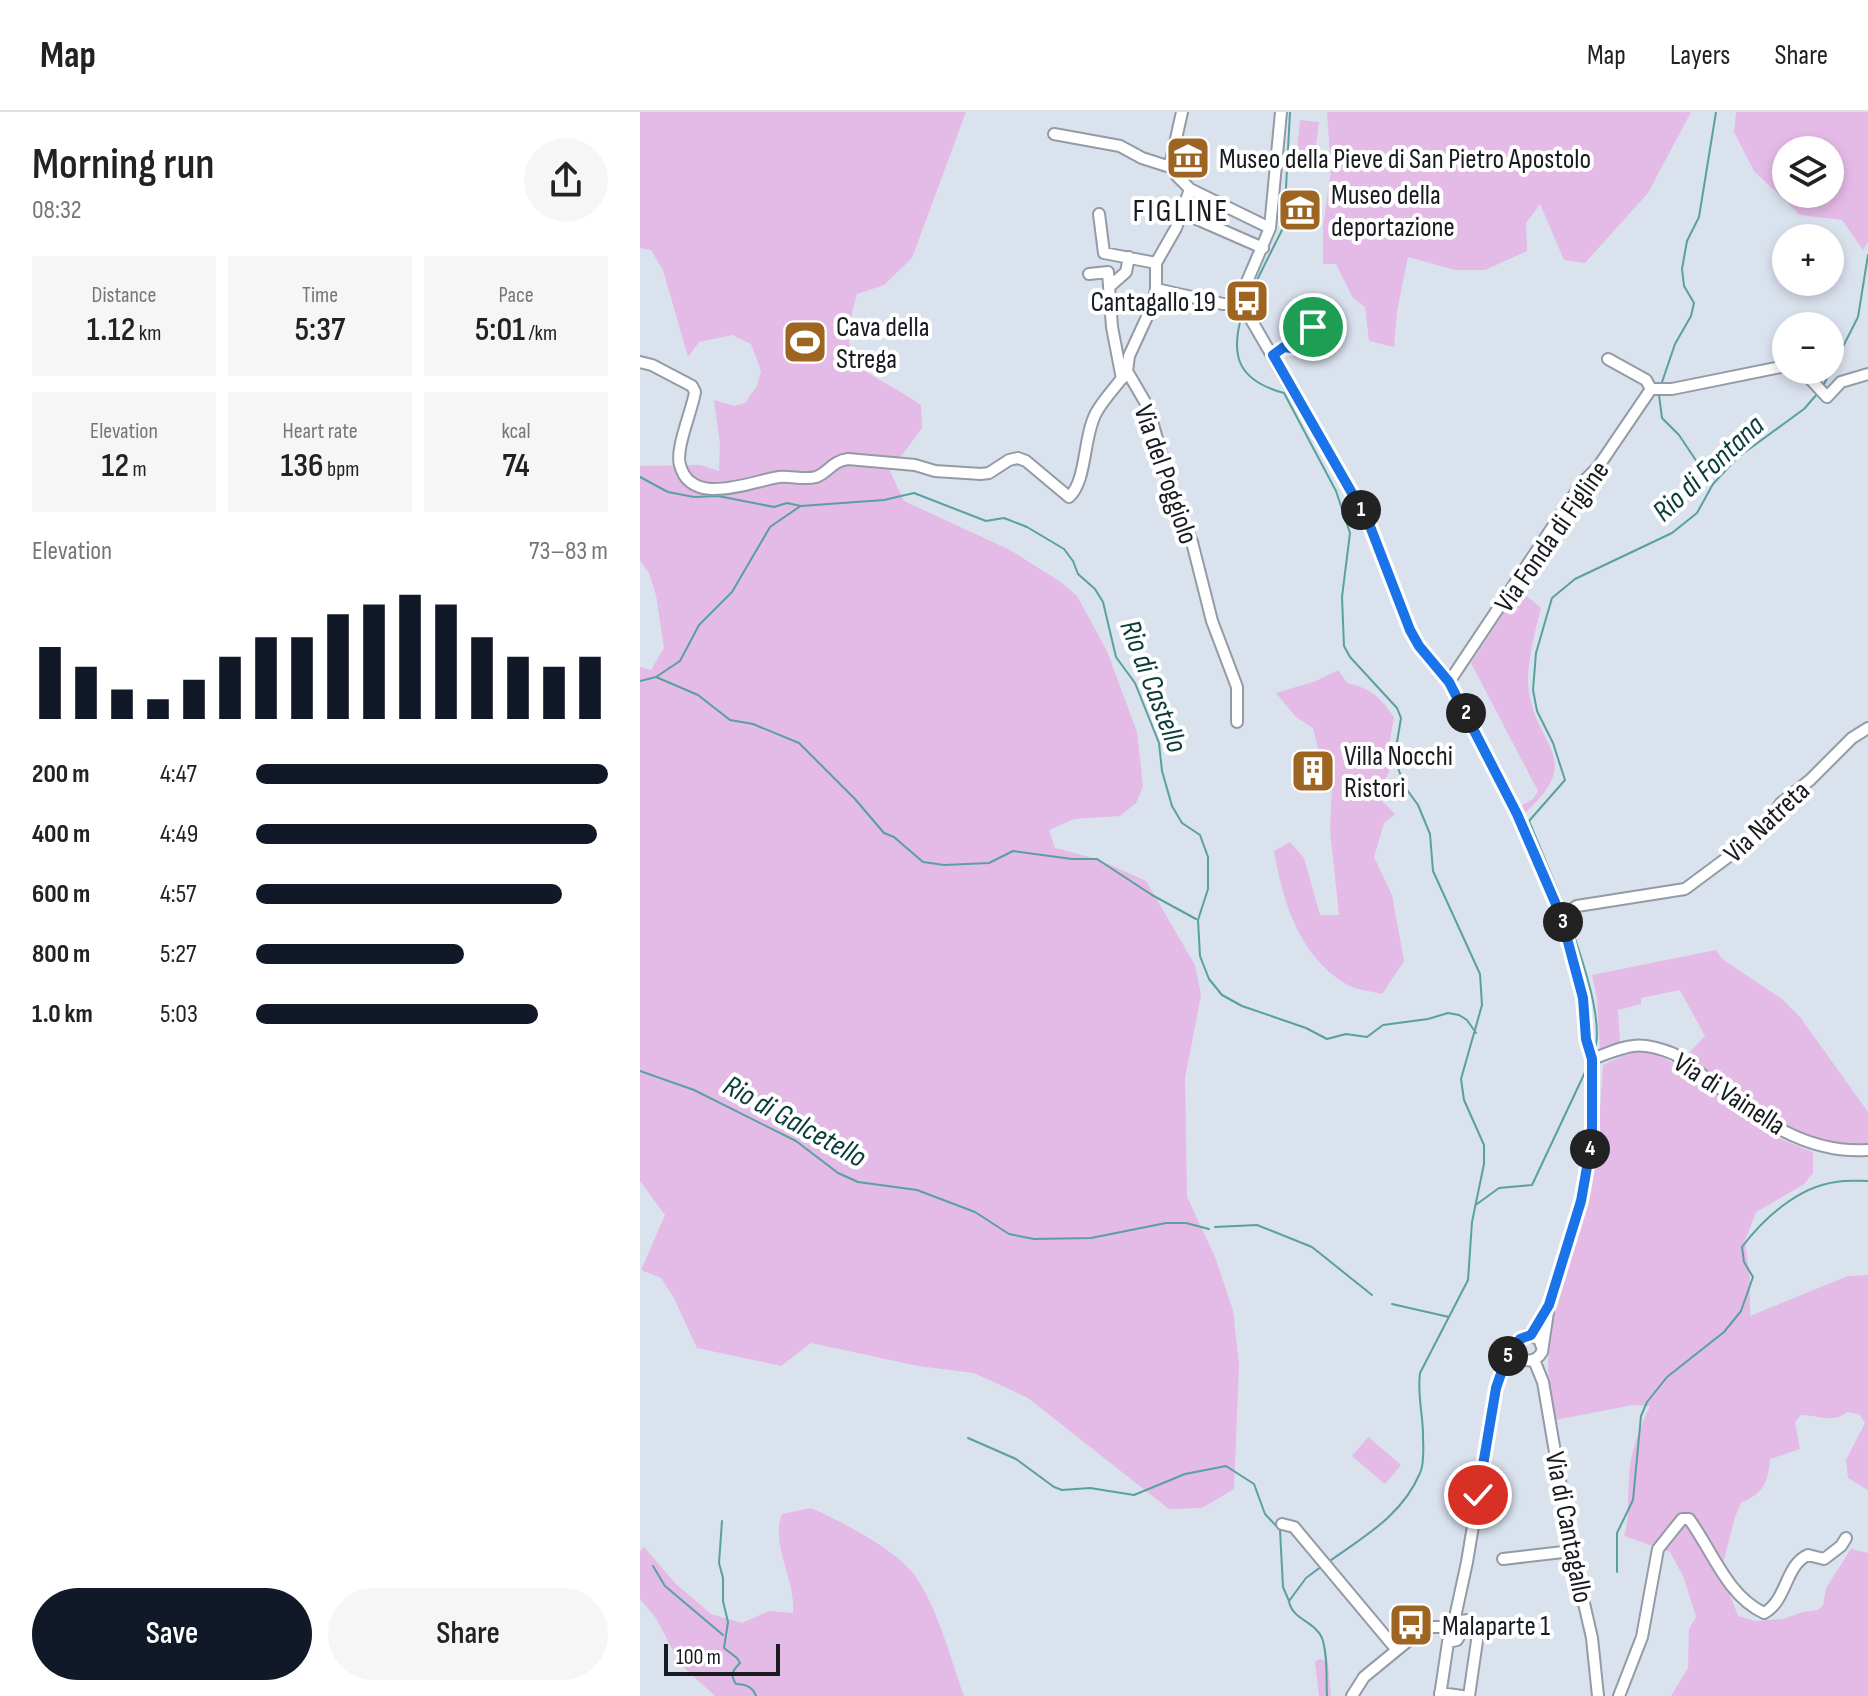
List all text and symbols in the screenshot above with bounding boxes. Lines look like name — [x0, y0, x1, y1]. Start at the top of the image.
text: Map — [40, 33, 96, 78]
text: Map — [1587, 39, 1626, 72]
text: Layers — [1670, 39, 1730, 72]
text: Share — [1774, 39, 1828, 72]
museum icon: Museo della Pieve di San Pietro Apostolo — [1164, 134, 1212, 182]
map controls — [1772, 136, 1844, 384]
button: layers — [1772, 136, 1844, 208]
text: Morning run — [32, 138, 215, 191]
button: share — [524, 138, 608, 222]
place label: Museo della Pieve di San Pietro Apostolo — [1219, 143, 1591, 176]
place label: Museo della deportazione — [1331, 179, 1455, 244]
museum icon: Museo della deportazione — [1276, 186, 1324, 234]
district label: FIGLINE — [1133, 192, 1229, 231]
text: 08:32 — [32, 195, 82, 226]
button: + — [1772, 224, 1844, 296]
bus stop icon: Cantagallo 19 — [1223, 277, 1271, 325]
text: Distance — [92, 282, 156, 309]
text: Time — [302, 282, 338, 309]
text: Pace — [498, 282, 534, 309]
place label: Cantagallo 19 — [1090, 286, 1216, 319]
pin — [1279, 293, 1347, 361]
icon: arrive — [1291, 305, 1335, 349]
text: 1.12 — [87, 309, 135, 350]
text: 5:37 — [295, 309, 345, 350]
text: 5:01 — [475, 309, 525, 350]
place label: Cava della Strega — [836, 311, 929, 376]
button: − — [1772, 312, 1844, 384]
sports icon: Cava della Strega — [781, 318, 829, 366]
text: km — [135, 320, 161, 347]
text: /km — [525, 320, 557, 347]
street label: Via del Poggiolo — [1126, 401, 1205, 548]
water label: Rio di Fontana — [1645, 408, 1772, 529]
text: Elevation — [90, 418, 158, 445]
text: Heart rate — [282, 418, 358, 445]
text: kcal — [501, 418, 531, 445]
text: 12 — [101, 445, 129, 486]
text: 136 — [281, 445, 324, 486]
text: 74 — [502, 445, 530, 486]
street label: Via Fonda di Figline — [1488, 455, 1616, 619]
text: m — [129, 456, 147, 483]
text: bpm — [324, 456, 359, 483]
pin: 1 — [1341, 490, 1381, 530]
text: 1 — [1357, 496, 1365, 523]
text: Elevation — [32, 536, 112, 567]
text: 73–83 m — [529, 536, 608, 567]
water label: Rio di Castello — [1111, 615, 1195, 758]
pin: 2 — [1446, 693, 1486, 733]
text: 2 — [1461, 699, 1471, 726]
place label: Villa Nocchi Ristori — [1344, 740, 1453, 805]
building icon: Villa Nocchi Ristori — [1289, 747, 1337, 795]
text: 200 m — [32, 759, 89, 790]
text: 4:47 — [160, 759, 197, 790]
street label: Via Natreta — [1718, 774, 1817, 870]
text: 400 m — [32, 819, 90, 850]
text: 4:49 — [160, 819, 198, 850]
text: 600 m — [32, 879, 90, 910]
text: 4:57 — [160, 879, 197, 910]
pin: 3 — [1543, 902, 1583, 942]
text: 3 — [1558, 908, 1568, 935]
text: 800 m — [32, 939, 90, 970]
text: 5:27 — [160, 939, 196, 970]
text: 1.0 km — [32, 999, 93, 1030]
text: 5:03 — [160, 999, 198, 1030]
street label: Via di Vainella — [1667, 1046, 1791, 1143]
water label: Rio di Galcetello — [717, 1068, 872, 1176]
pin: 4 — [1570, 1129, 1610, 1169]
text: 4 — [1585, 1135, 1595, 1162]
pin: 5 — [1488, 1336, 1528, 1376]
text: 5 — [1503, 1342, 1513, 1369]
street label: Via di Cantagallo — [1538, 1449, 1599, 1606]
pin — [1444, 1461, 1512, 1529]
icon: check — [1456, 1473, 1500, 1517]
button: Save — [32, 1588, 312, 1680]
button: Share — [328, 1588, 608, 1680]
bus stop icon: Malaparte 1 — [1387, 1601, 1435, 1649]
place label: Malaparte 1 — [1442, 1610, 1550, 1643]
scale bar — [664, 1640, 780, 1676]
text: 100 m — [676, 1644, 721, 1671]

